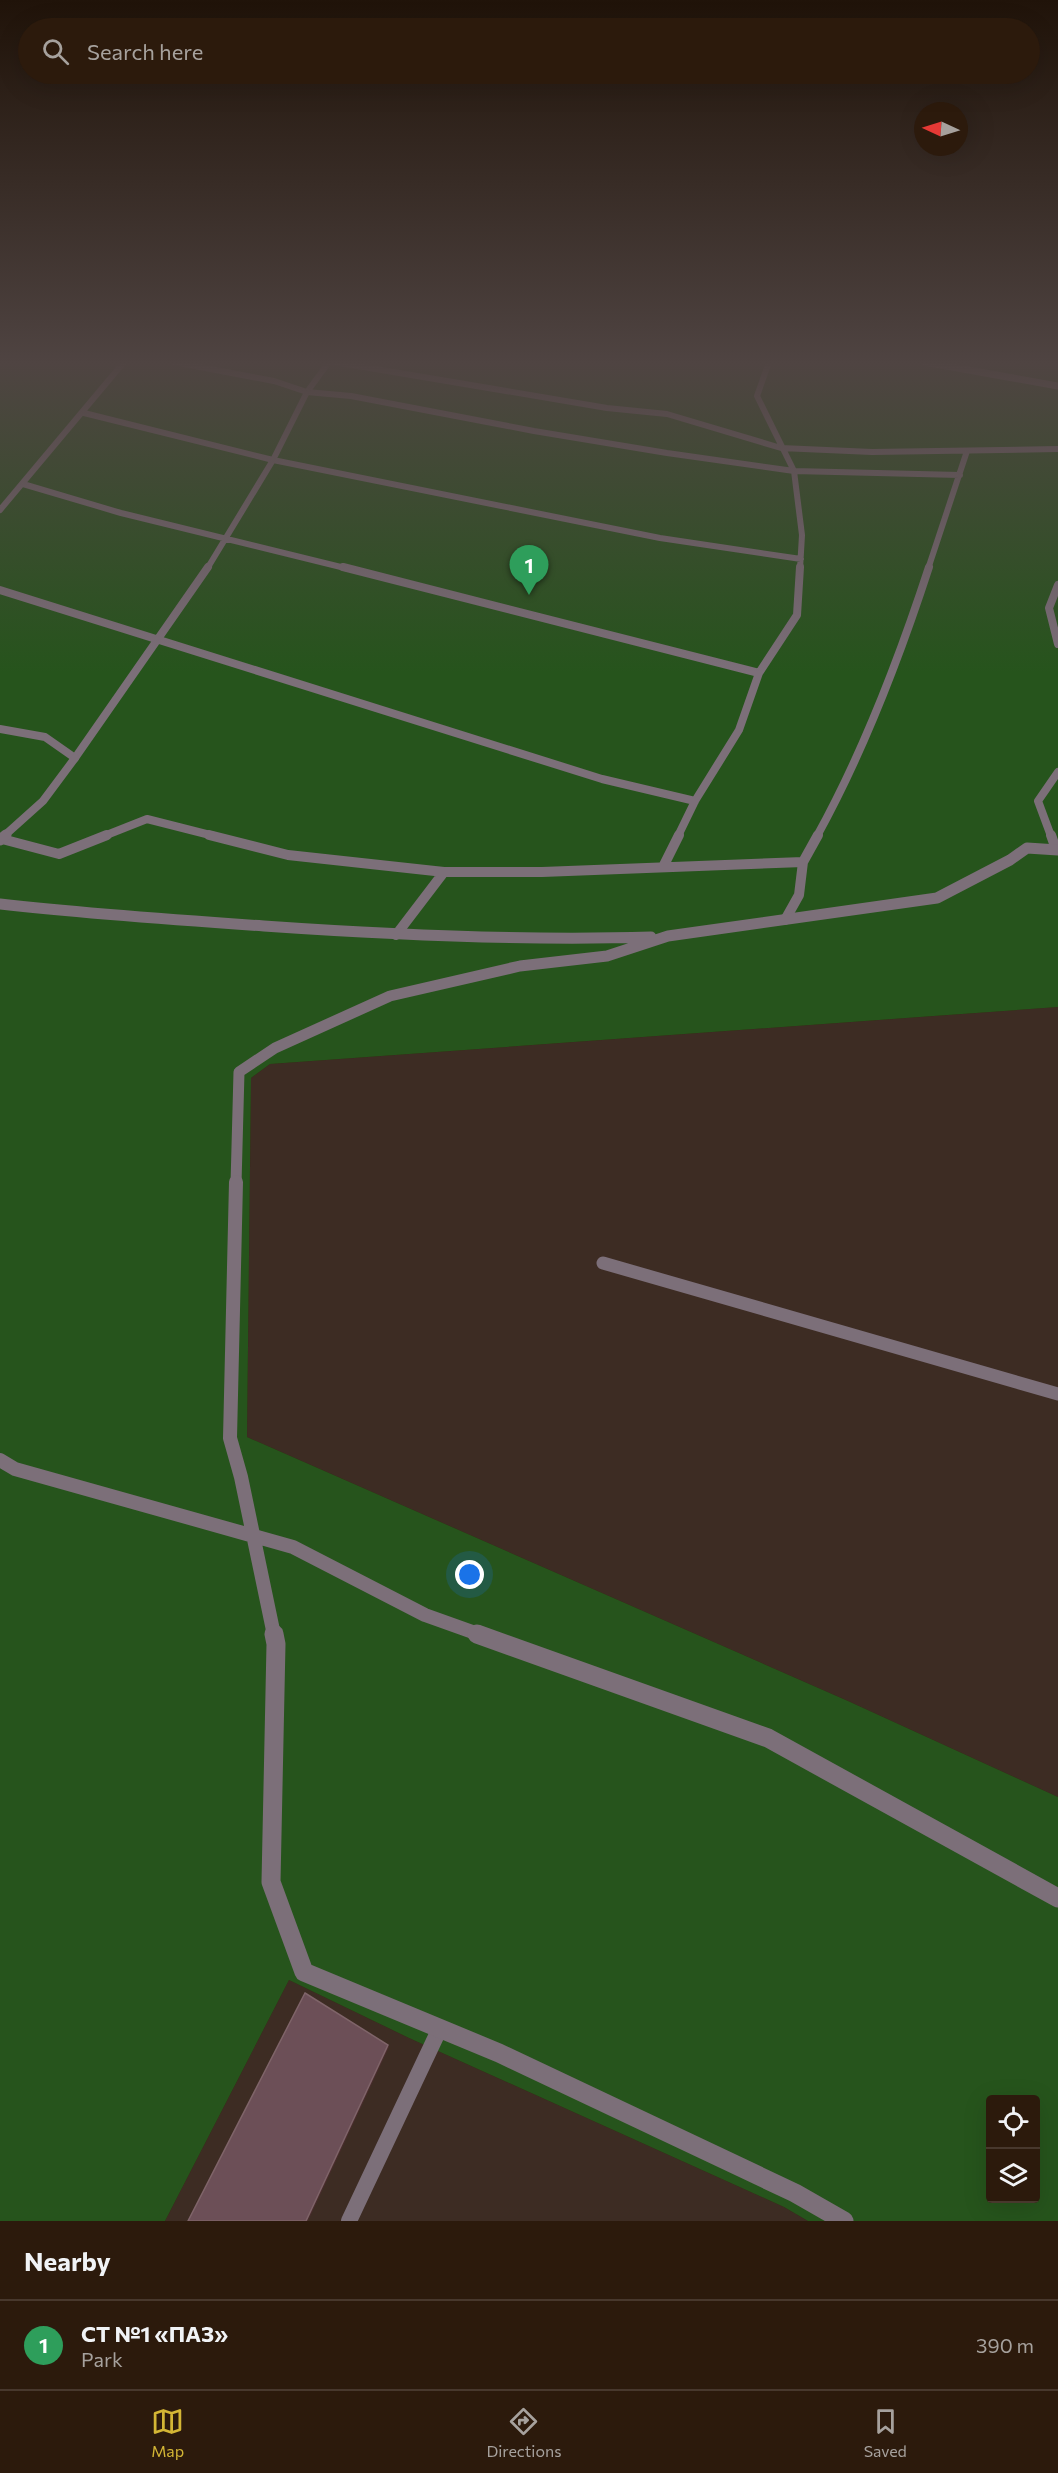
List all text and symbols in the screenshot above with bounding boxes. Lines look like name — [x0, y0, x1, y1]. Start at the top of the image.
search box — [18, 18, 1040, 84]
icon: search — [39, 35, 72, 68]
text: Search here — [87, 38, 203, 65]
north arrow — [914, 102, 968, 156]
pin: 1 — [510, 546, 548, 595]
your location — [455, 1560, 484, 1589]
map controls — [986, 2095, 1040, 2203]
button: locate — [986, 2095, 1040, 2149]
button: layers — [986, 2149, 1040, 2203]
text: Nearby — [24, 2245, 111, 2276]
text: СТ №1 «ПАЗ» — [81, 2320, 228, 2347]
text: 1 — [39, 2333, 48, 2357]
text: 390 m — [976, 2333, 1034, 2357]
text: Park — [81, 2347, 123, 2371]
tab: Map — [151, 2405, 184, 2460]
tab: Directions — [486, 2405, 561, 2460]
tab: Saved — [864, 2405, 907, 2460]

